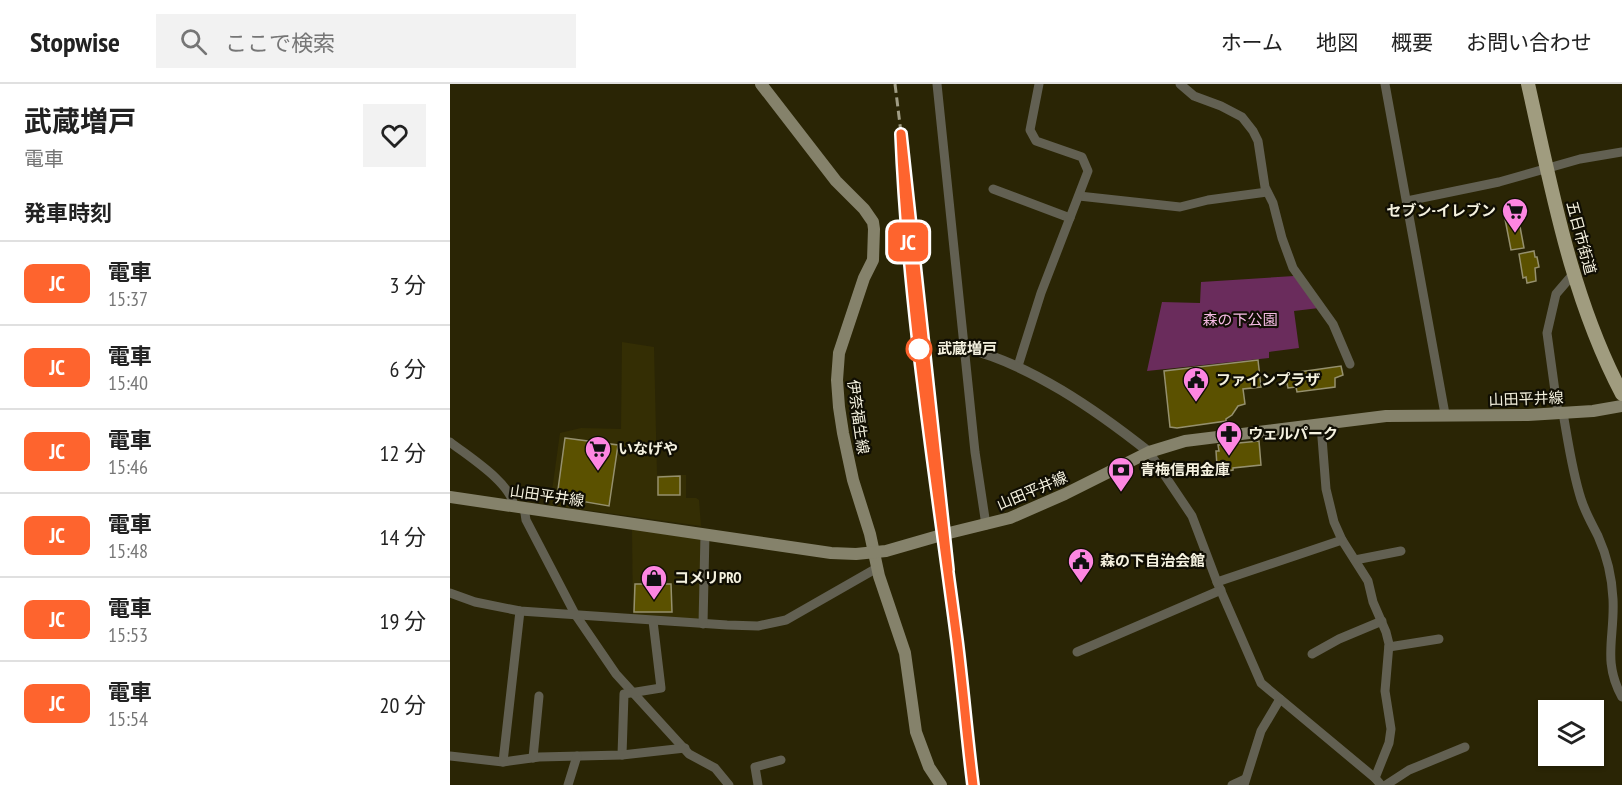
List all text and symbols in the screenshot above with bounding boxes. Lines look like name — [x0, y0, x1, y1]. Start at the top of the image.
search box — [156, 14, 576, 68]
text: Stopwise — [30, 23, 120, 60]
icon: search — [177, 25, 210, 58]
text: ここで検索 — [225, 29, 335, 57]
text: ホーム — [1221, 29, 1283, 56]
text: 地図 — [1316, 29, 1358, 56]
text: 概要 — [1391, 29, 1433, 56]
text: お問い合わせ — [1466, 29, 1592, 56]
text: 武蔵増戸 — [24, 102, 136, 139]
button: heart — [363, 104, 426, 167]
text: 電車 — [24, 146, 64, 172]
supermarket icon: セブン-イレブン — [1500, 196, 1530, 234]
text: 発車時刻 — [24, 199, 112, 227]
street label: 五日市街道 — [1563, 199, 1600, 277]
place label: セブン-イレブン — [1387, 201, 1496, 220]
line badge: JC — [881, 222, 935, 262]
text: JC — [900, 229, 916, 256]
text: 電車 — [108, 258, 152, 286]
text: JC — [49, 270, 65, 297]
text: 3 分 — [389, 271, 426, 299]
text: 15:37 — [108, 286, 148, 312]
park label: 森の下公園 — [1202, 310, 1278, 329]
marker: 武蔵増戸 — [906, 336, 932, 362]
place label: 武蔵増戸 — [937, 339, 997, 358]
text: 電車 — [108, 342, 152, 370]
text: JC — [49, 354, 65, 381]
text: 6 分 — [389, 355, 426, 383]
public building icon: ファインプラザ — [1181, 365, 1211, 403]
text: 15:40 — [108, 370, 148, 396]
place label: ファインプラザ — [1216, 370, 1321, 389]
street label: 伊奈福生線 — [844, 378, 873, 455]
street label: 山田平井線 — [1488, 388, 1564, 409]
pharmacy icon: ウェルパーク — [1214, 419, 1244, 457]
place label: ウェルパーク — [1248, 424, 1338, 443]
text: 電車 — [108, 426, 152, 454]
supermarket icon: いなげや — [583, 434, 613, 472]
text: JC — [49, 438, 65, 465]
text: 12 分 — [380, 439, 426, 467]
place label: いなげや — [618, 439, 678, 458]
text: 15:46 — [108, 454, 148, 480]
bank icon: 青梅信用金庫 — [1106, 455, 1136, 493]
place label: 青梅信用金庫 — [1140, 460, 1230, 479]
street label: 山田平井線 — [994, 467, 1070, 514]
street label: 山田平井線 — [509, 481, 586, 510]
text: 電車 — [108, 510, 152, 538]
text: JC — [49, 522, 65, 549]
text: 14 分 — [380, 523, 426, 551]
text: 15:48 — [108, 538, 148, 564]
public building icon: 森の下自治会館 — [1066, 546, 1096, 584]
place label: 森の下自治会館 — [1100, 551, 1205, 570]
shop icon: コメリPRO — [639, 563, 669, 601]
place label: コメリPRO — [674, 568, 742, 587]
text: 電車 — [108, 594, 152, 622]
text: JC — [49, 606, 65, 633]
text: 19 分 — [380, 607, 426, 635]
text: 15:53 — [108, 622, 148, 648]
text: 電車 — [108, 678, 152, 706]
text: JC — [49, 690, 65, 717]
text: 20 分 — [380, 691, 426, 719]
map controls — [1538, 700, 1604, 766]
button: layers — [1538, 700, 1604, 766]
text: 15:54 — [108, 706, 148, 732]

